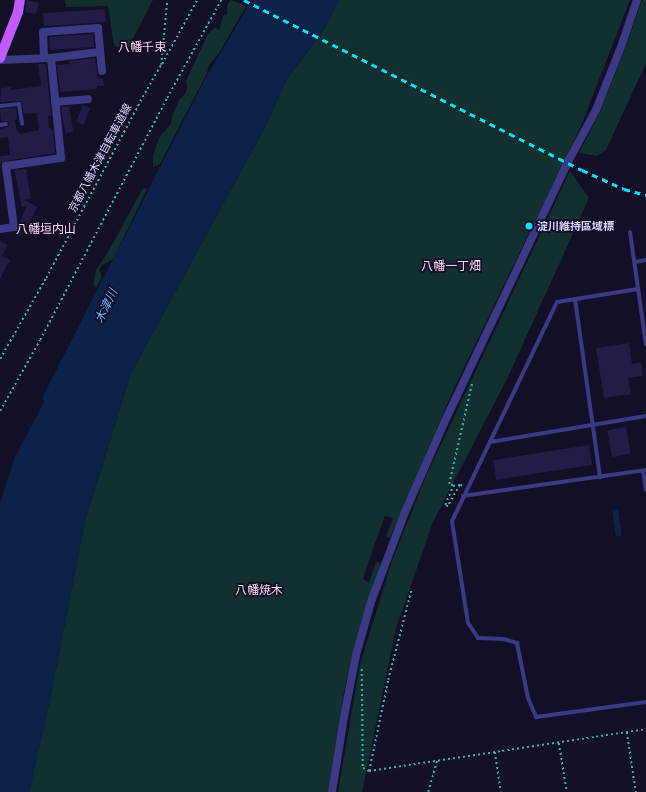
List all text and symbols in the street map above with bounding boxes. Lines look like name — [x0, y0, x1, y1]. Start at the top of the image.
district label: 八幡千束 — [118, 40, 166, 54]
street label: 京都八幡木津自転車道線 — [66, 101, 134, 215]
place label: 淀川維持區域標 — [537, 219, 614, 233]
marker: 淀川維持區域標 — [524, 221, 534, 231]
district label: 八幡垣内山 — [16, 222, 76, 236]
district label: 八幡一丁畑 — [421, 259, 481, 273]
water label: 木津川 — [92, 287, 120, 325]
district label: 八幡焼木 — [235, 583, 283, 597]

